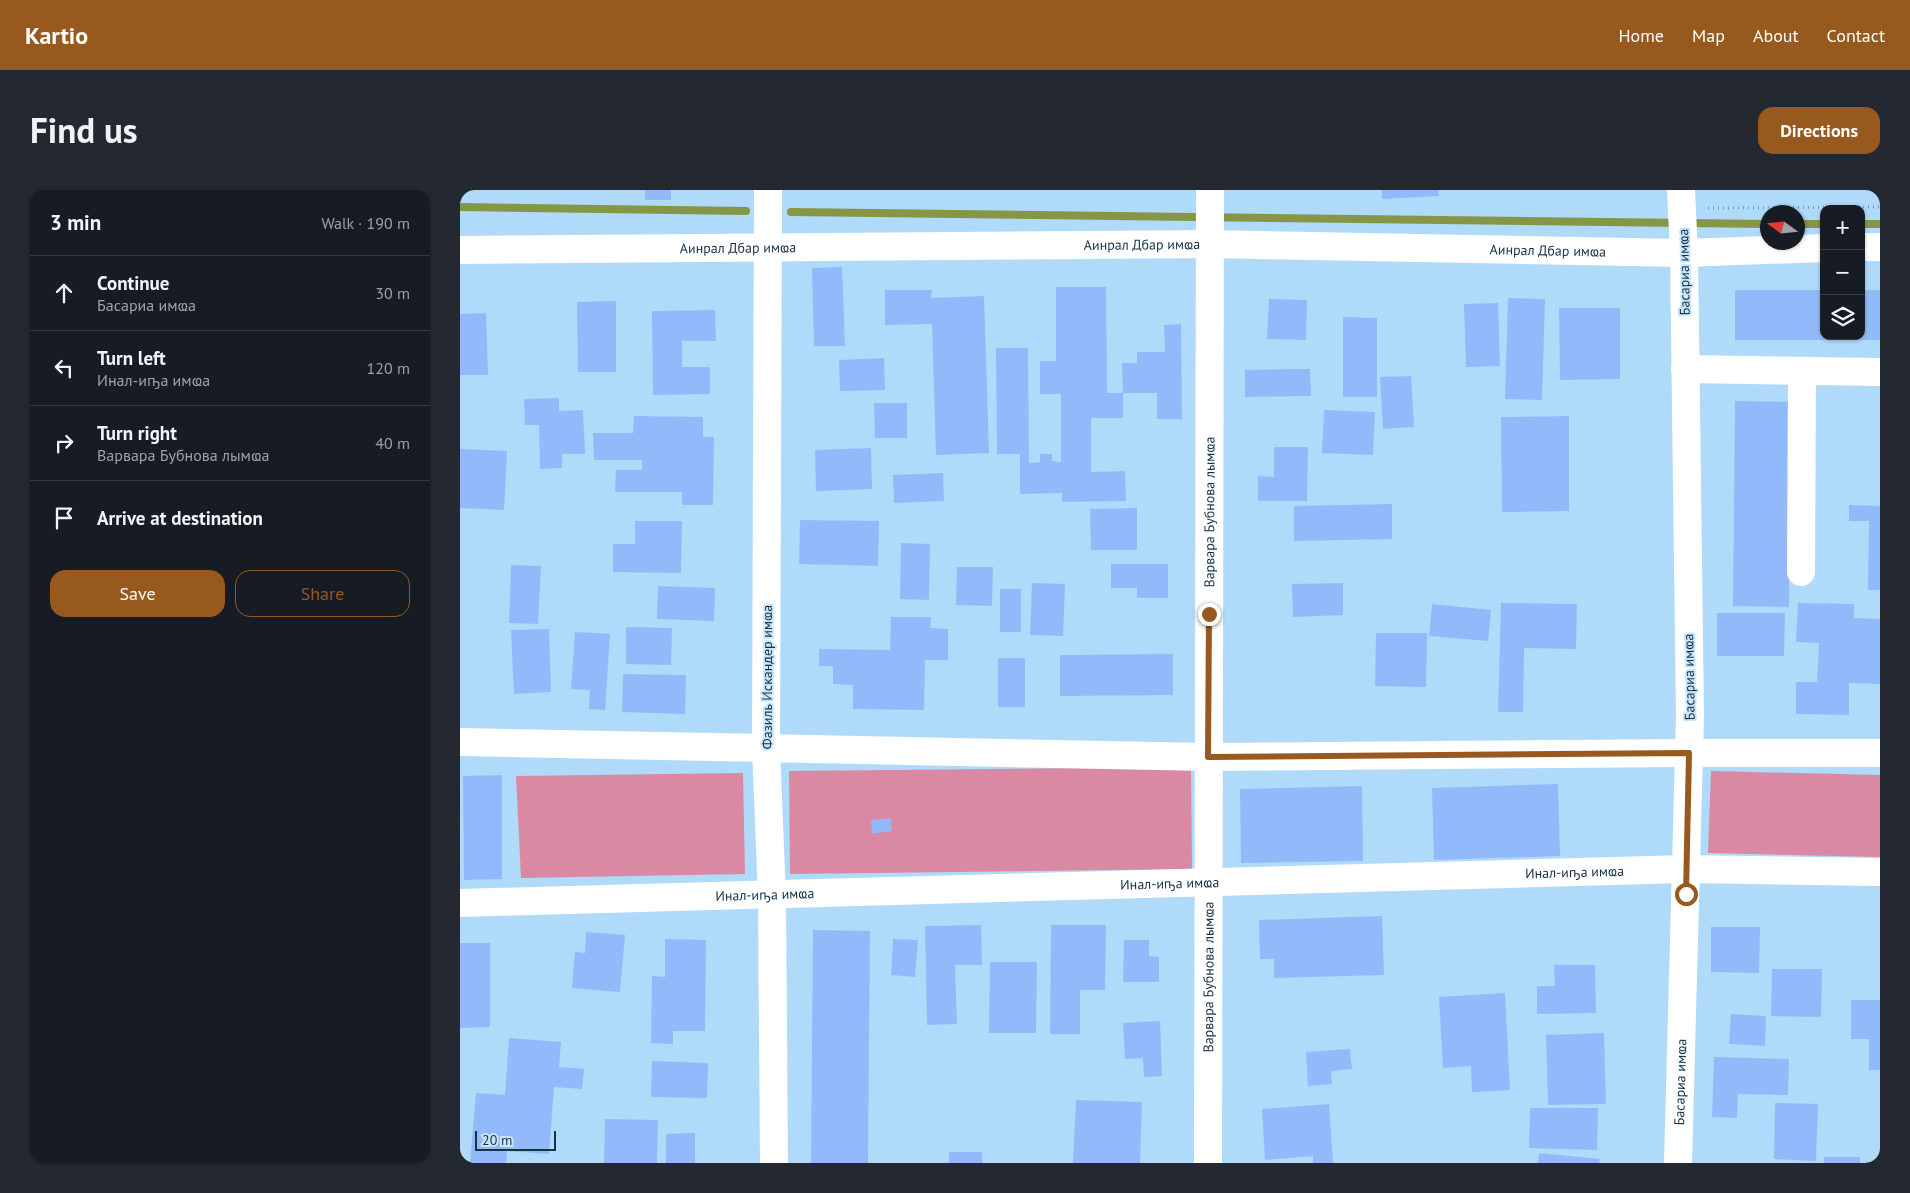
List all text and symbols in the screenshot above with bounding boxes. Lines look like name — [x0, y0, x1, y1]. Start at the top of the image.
text: Kartio — [25, 20, 88, 51]
text: Home — [1618, 24, 1664, 47]
text: Map — [1692, 24, 1725, 47]
text: About — [1753, 24, 1799, 47]
text: Contact — [1827, 24, 1885, 47]
text: Find us — [30, 107, 138, 153]
button: Directions — [1758, 107, 1880, 154]
north arrow — [1760, 205, 1805, 250]
map controls — [1820, 205, 1865, 340]
button: + — [1820, 205, 1865, 250]
text: 3 min — [50, 209, 101, 236]
text: Walk · 190 m — [321, 213, 410, 233]
street label: Басариа имҩа — [1674, 228, 1694, 315]
street label: Аинрал Дбар имҩа — [1084, 235, 1200, 254]
street label: Аинрал Дбар имҩа — [680, 238, 796, 257]
street label: Аинрал Дбар имҩа — [1490, 240, 1606, 261]
button: − — [1820, 250, 1865, 295]
text: Continue — [97, 271, 169, 295]
icon: ahead — [50, 279, 78, 307]
text: 30 m — [375, 283, 410, 303]
text: Басариа имҩа — [97, 295, 196, 315]
button: layers — [1820, 295, 1865, 340]
text: Turn left — [97, 346, 166, 370]
icon: left — [50, 354, 78, 382]
text: 120 m — [367, 358, 410, 378]
text: Инал-иҧа имҩа — [97, 370, 210, 390]
text: Turn right — [97, 421, 177, 445]
icon: right — [50, 429, 78, 457]
text: 40 m — [375, 433, 410, 453]
street label: Варвара Бубнова лымҩа — [1200, 436, 1218, 588]
text: Варвара Бубнова лымҩа — [97, 445, 269, 465]
icon: arrive — [50, 504, 78, 532]
text: Arrive at destination — [97, 506, 263, 530]
button: Save — [50, 570, 225, 617]
button: Share — [235, 570, 410, 617]
route end — [1198, 603, 1221, 626]
street label: Фазиль Искандер имҩа — [758, 605, 776, 749]
street label: Басариа имҩа — [1679, 633, 1699, 720]
street label: Инал-иҧа имҩа — [1525, 862, 1624, 882]
street label: Инал-иҧа имҩа — [1120, 873, 1220, 894]
route start — [1675, 883, 1698, 906]
street label: Инал-иҧа имҩа — [715, 884, 815, 905]
street label: Варвара Бубнова лымҩа — [1199, 901, 1218, 1053]
street label: Басариа имҩа — [1670, 1038, 1690, 1126]
scale bar — [475, 1128, 556, 1151]
text: 20 m — [482, 1131, 512, 1149]

